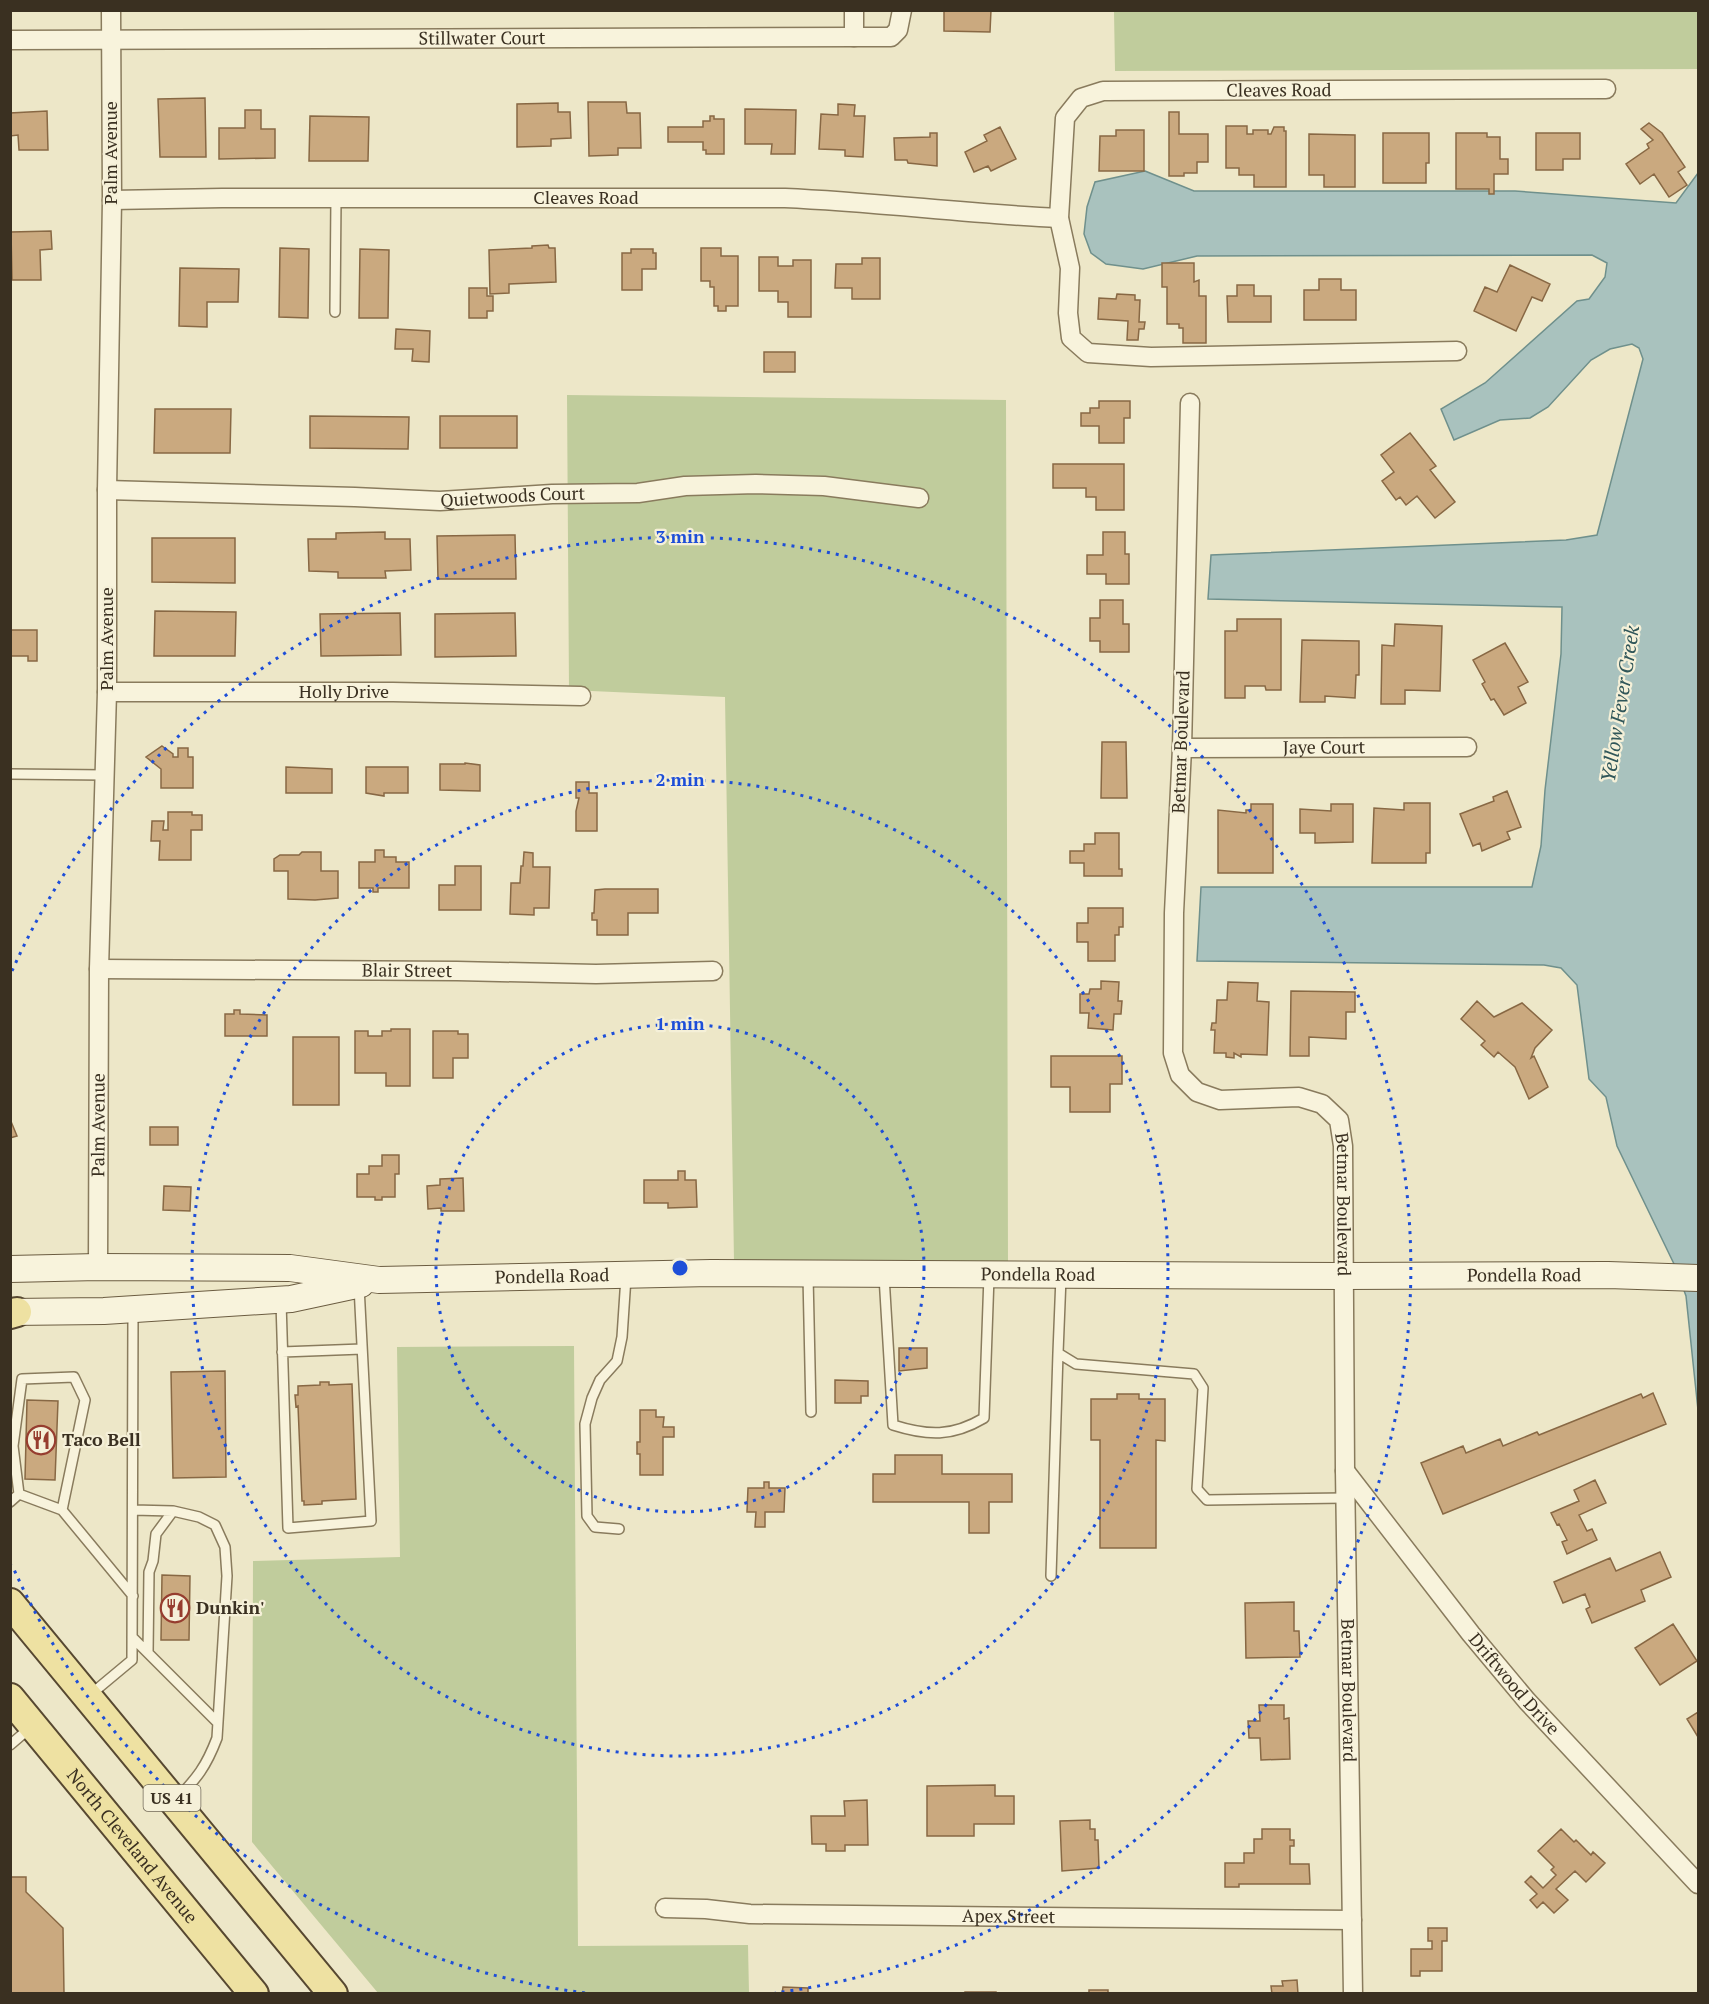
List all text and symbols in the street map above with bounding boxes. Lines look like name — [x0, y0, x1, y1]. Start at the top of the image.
street label: Stillwater Court — [418, 25, 546, 50]
street label: Cleaves Road — [1226, 77, 1332, 102]
street label: Palm Avenue — [98, 101, 122, 205]
street label: Cleaves Road — [533, 185, 639, 209]
street label: Quietwoods Court — [440, 481, 585, 512]
text: 3 min — [655, 524, 705, 548]
street label: Palm Avenue — [94, 587, 118, 691]
water label: Yellow Fever Creek — [1594, 623, 1645, 784]
street label: Betmar Boulevard — [1166, 670, 1194, 814]
street label: Holly Drive — [299, 679, 389, 703]
street label: Jaye Court — [1283, 734, 1366, 759]
text: 2 min — [655, 767, 705, 791]
street label: Blair Street — [362, 957, 453, 982]
text: 1 min — [655, 1011, 705, 1035]
street label: Palm Avenue — [85, 1073, 110, 1177]
street label: Betmar Boulevard — [1330, 1131, 1357, 1276]
centre of rings — [670, 1258, 690, 1278]
street label: Pondella Road — [981, 1261, 1095, 1286]
street label: Pondella Road — [495, 1262, 610, 1289]
street label: Pondella Road — [1467, 1262, 1581, 1287]
restaurant icon: Taco Bell — [25, 1424, 57, 1456]
place label: Taco Bell — [62, 1427, 141, 1451]
restaurant icon: Dunkin' — [159, 1592, 191, 1624]
place label: Dunkin' — [196, 1595, 264, 1619]
street label: Betmar Boulevard — [1336, 1619, 1362, 1762]
street label: Driftwood Drive — [1464, 1627, 1566, 1740]
street label: North Cleveland Avenue — [62, 1763, 204, 1928]
road number: US 41 — [144, 1785, 201, 1811]
street label: Apex Street — [962, 1903, 1056, 1928]

